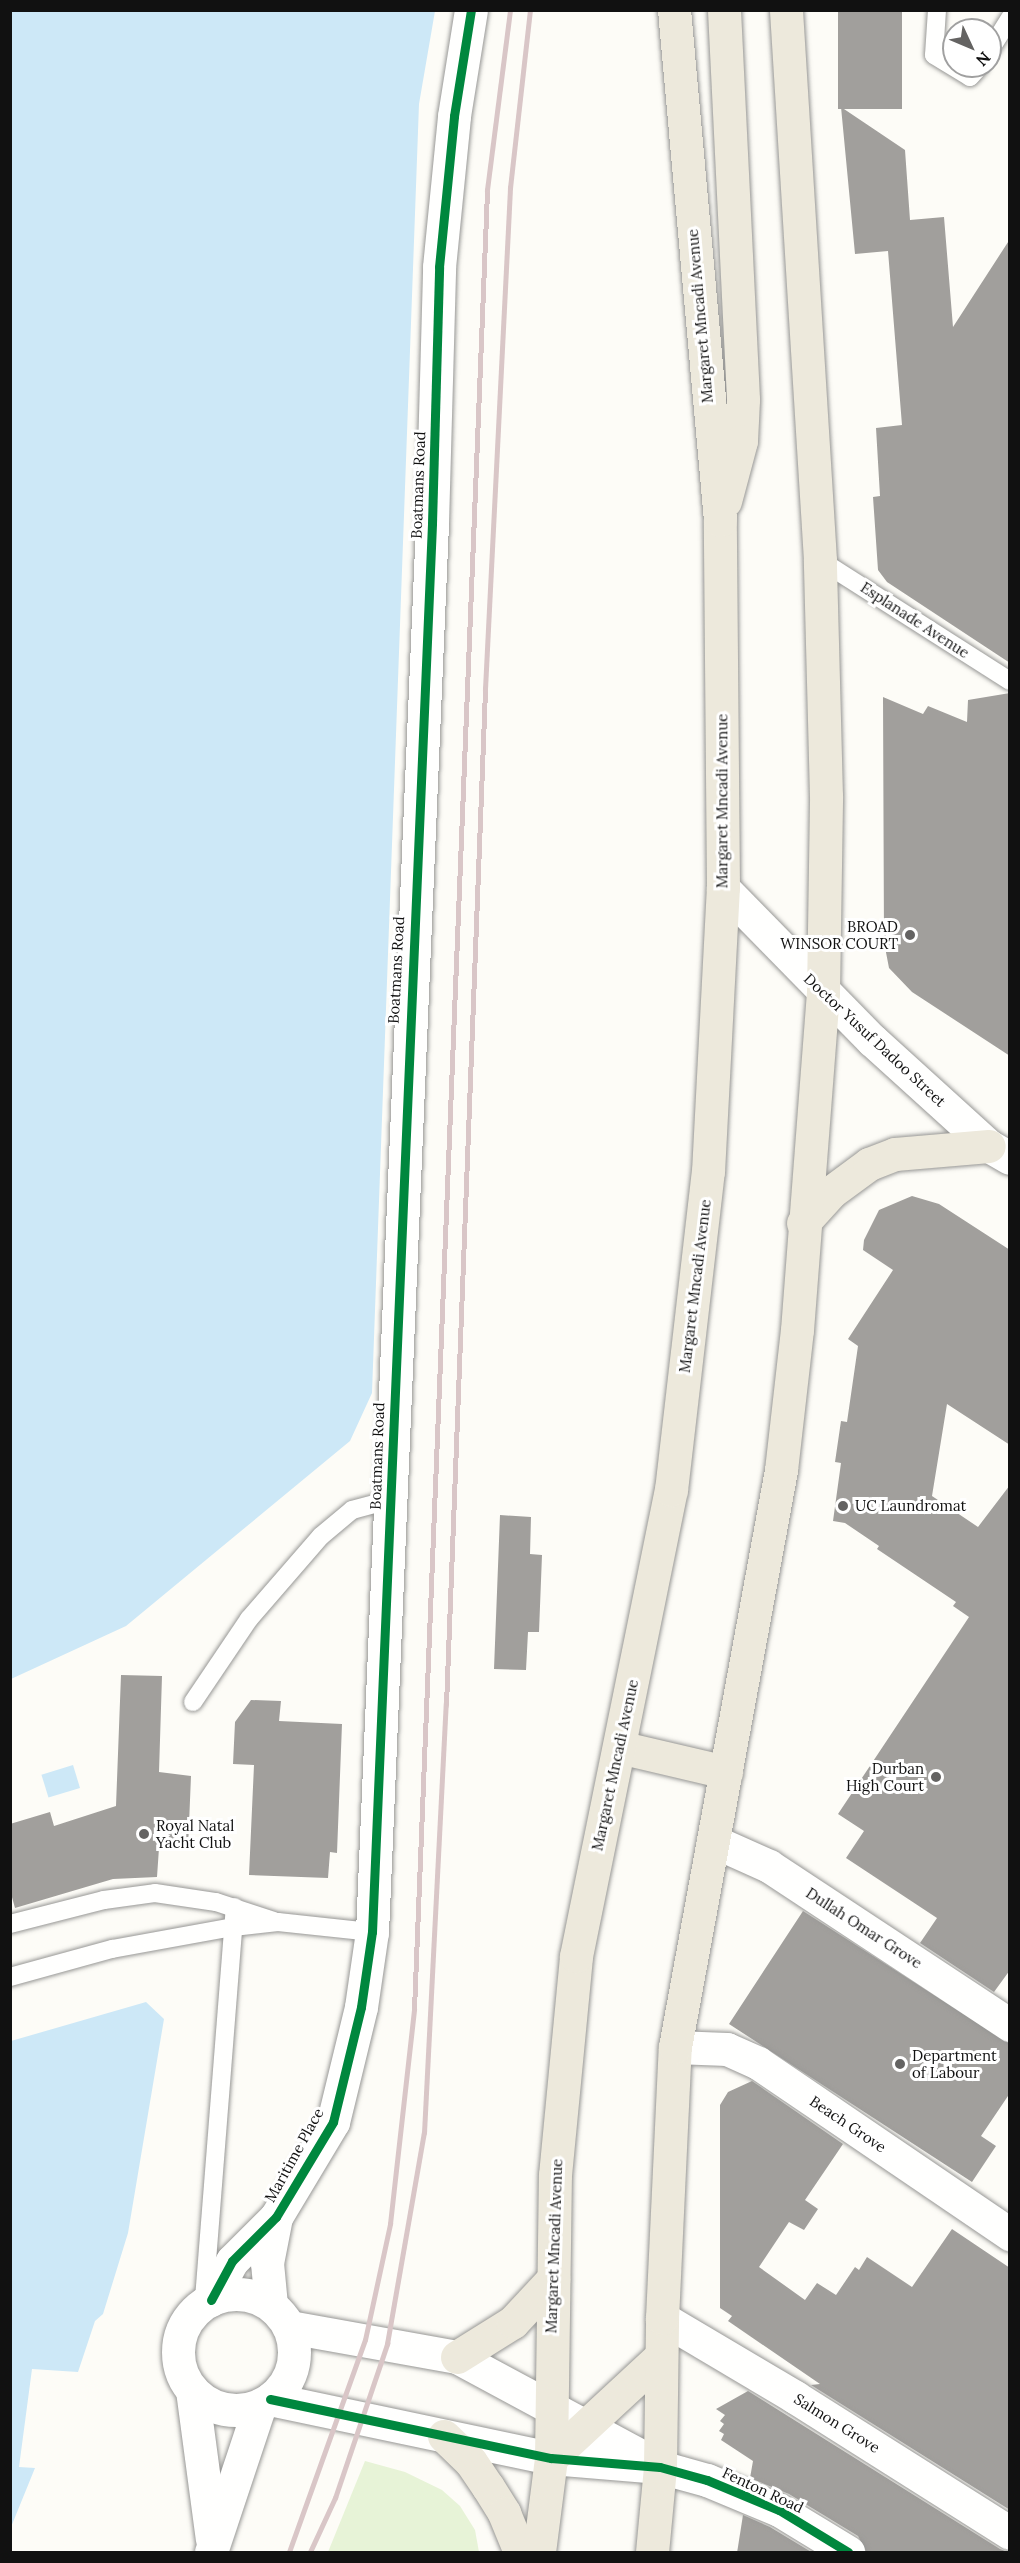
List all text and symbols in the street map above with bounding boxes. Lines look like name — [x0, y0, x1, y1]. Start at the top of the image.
north arrow — [942, 18, 1002, 78]
text: N — [972, 48, 995, 71]
street label: Margaret Mncadi Avenue — [683, 228, 717, 404]
street label: Boatmans Road — [407, 431, 429, 539]
street label: Esplanade Avenue — [857, 578, 973, 662]
street label: Margaret Mncadi Avenue — [713, 714, 731, 888]
street label: Boatmans Road — [384, 916, 408, 1024]
place label: BROAD WINSOR COURT — [780, 917, 898, 952]
marker: BROAD WINSOR COURT — [903, 928, 917, 942]
street label: Doctor Yusuf Dadoo Street — [800, 970, 950, 1110]
street label: Margaret Mncadi Avenue — [675, 1198, 715, 1374]
street label: Boatmans Road — [366, 1402, 388, 1510]
place label: UC Laundromat — [855, 1497, 966, 1515]
marker: UC Laundromat — [836, 1499, 850, 1513]
street label: Margaret Mncadi Avenue — [588, 1678, 642, 1852]
place label: Durban High Court — [846, 1759, 924, 1794]
marker: Durban High Court — [929, 1770, 943, 1784]
place label: Royal Natal Yacht Club — [156, 1816, 234, 1851]
marker: Royal Natal Yacht Club — [137, 1827, 151, 1841]
street label: Dullah Omar Grove — [803, 1884, 925, 1972]
place label: Department of Labour — [912, 2046, 997, 2081]
marker: Department of Labour — [893, 2057, 907, 2071]
street label: Beach Grove — [806, 2092, 890, 2156]
street label: Maritime Place — [261, 2105, 327, 2205]
street label: Margaret Mncadi Avenue — [542, 2158, 566, 2334]
street label: Salmon Grove — [791, 2389, 883, 2457]
street label: Fenton Road — [720, 2463, 806, 2517]

